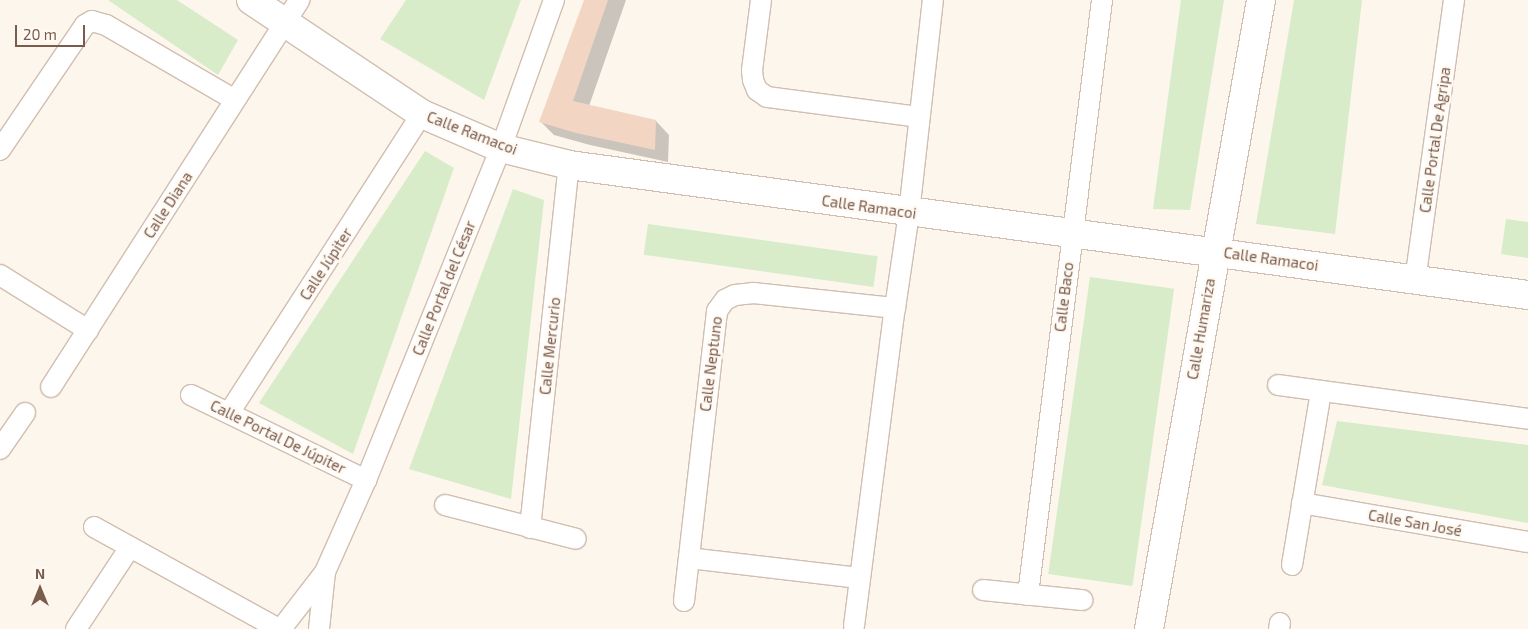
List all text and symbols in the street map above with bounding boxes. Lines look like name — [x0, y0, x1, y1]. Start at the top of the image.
scale bar — [18, 15, 88, 47]
text: 20 m — [23, 25, 57, 43]
street label: Calle Portal De Agripa — [1416, 66, 1454, 214]
street label: Calle Ramacoi — [424, 107, 520, 159]
street label: Calle Diana — [140, 168, 196, 242]
street label: Calle Ramacoi — [820, 191, 918, 223]
street label: Calle Portal del César — [408, 217, 480, 359]
street label: Calle Júpiter — [296, 224, 356, 304]
street label: Calle Ramacoi — [1222, 243, 1320, 275]
street label: Calle Baco — [1051, 261, 1077, 333]
street label: Calle Humariza — [1183, 277, 1219, 381]
street label: Calle Mercurio — [536, 296, 564, 396]
street label: Calle Neptuno — [696, 315, 726, 413]
street label: Calle Portal De Júpiter — [207, 396, 349, 478]
street label: Calle San José — [1367, 506, 1463, 540]
north arrow — [15, 564, 65, 614]
text: N — [35, 565, 45, 582]

